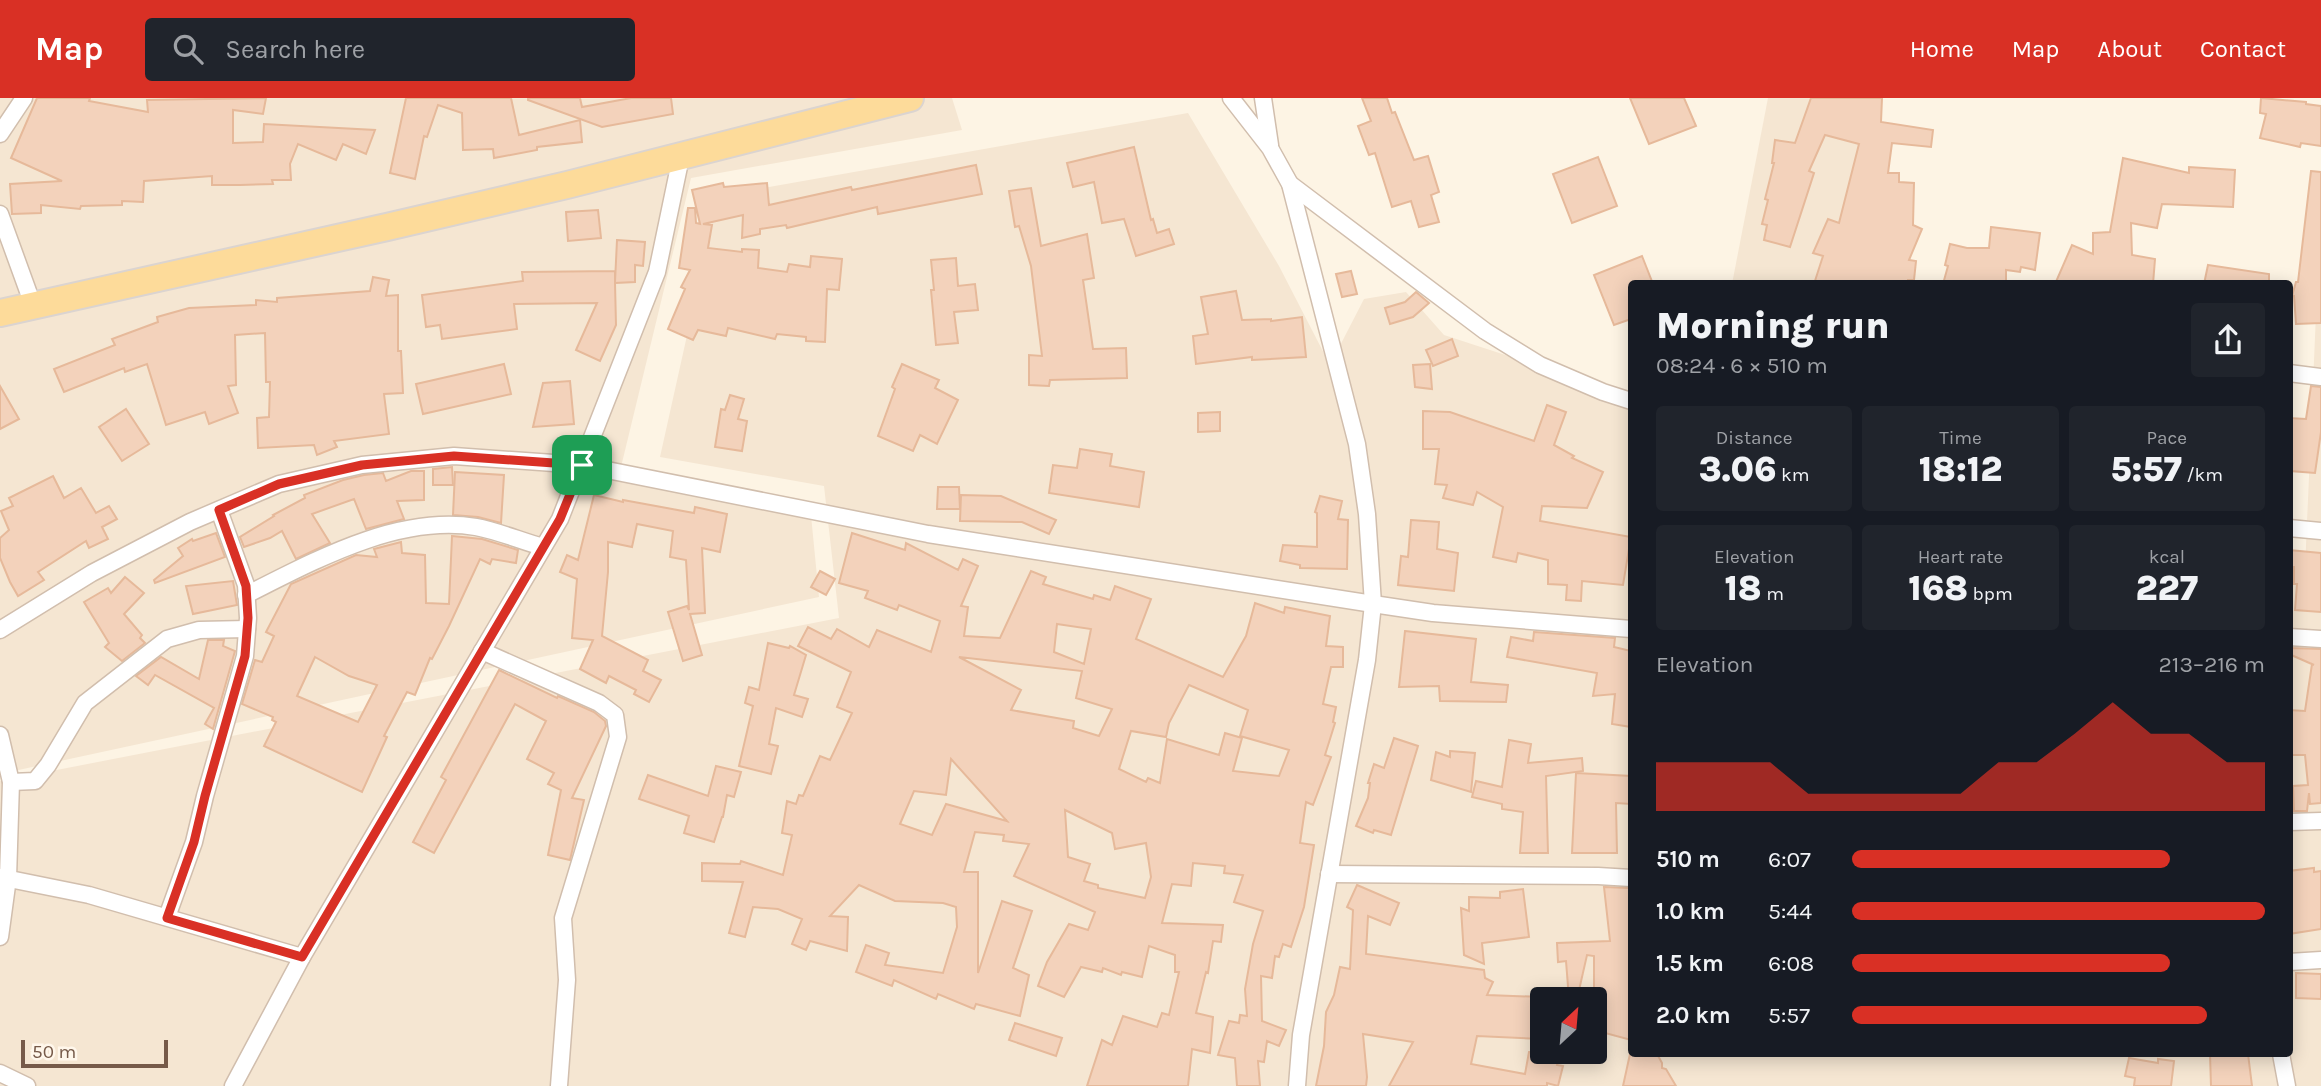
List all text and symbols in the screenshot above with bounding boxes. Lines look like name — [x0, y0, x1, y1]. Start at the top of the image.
search box — [145, 18, 635, 81]
text: Map — [35, 30, 103, 68]
icon: search — [169, 30, 207, 68]
text: Search here — [225, 34, 365, 65]
text: Home — [1910, 35, 1974, 63]
text: Map — [2012, 35, 2059, 63]
text: About — [2097, 35, 2162, 63]
text: Contact — [2200, 35, 2286, 63]
text: Morning run — [1656, 303, 1890, 348]
button: share — [2191, 303, 2265, 377]
text: 08:24 · 6 × 510 m — [1656, 352, 1828, 379]
text: Distance — [1716, 427, 1793, 449]
text: Time — [1939, 427, 1982, 449]
text: Pace — [2147, 427, 2187, 449]
pin — [552, 435, 612, 495]
icon: arrive — [563, 446, 601, 484]
text: 3.06 — [1699, 449, 1777, 490]
text: 18:12 — [1919, 449, 2002, 490]
text: 5:57 — [2111, 449, 2182, 490]
text: km — [1777, 464, 1810, 486]
text: /km — [2182, 464, 2223, 486]
text: Elevation — [1714, 546, 1794, 568]
text: Heart rate — [1918, 546, 2003, 568]
text: kcal — [2149, 546, 2185, 568]
text: 18 — [1724, 568, 1762, 609]
text: 168 — [1908, 568, 1968, 609]
text: 227 — [2135, 568, 2198, 609]
text: m — [1762, 583, 1784, 605]
text: bpm — [1968, 583, 2013, 605]
text: Elevation — [1656, 651, 1753, 678]
text: 213–216 m — [2159, 651, 2265, 678]
text: 510 m — [1656, 846, 1720, 873]
text: 6:07 — [1768, 846, 1811, 873]
text: 1.0 km — [1656, 898, 1725, 925]
text: 5:44 — [1768, 898, 1812, 925]
text: 1.5 km — [1656, 950, 1724, 977]
text: 6:08 — [1768, 950, 1814, 977]
north arrow — [1530, 987, 1606, 1064]
map controls — [1530, 987, 1607, 1064]
text: 2.0 km — [1656, 1002, 1731, 1029]
text: 5:57 — [1768, 1002, 1810, 1029]
scale bar — [21, 1037, 168, 1069]
text: 50 m — [32, 1041, 76, 1063]

